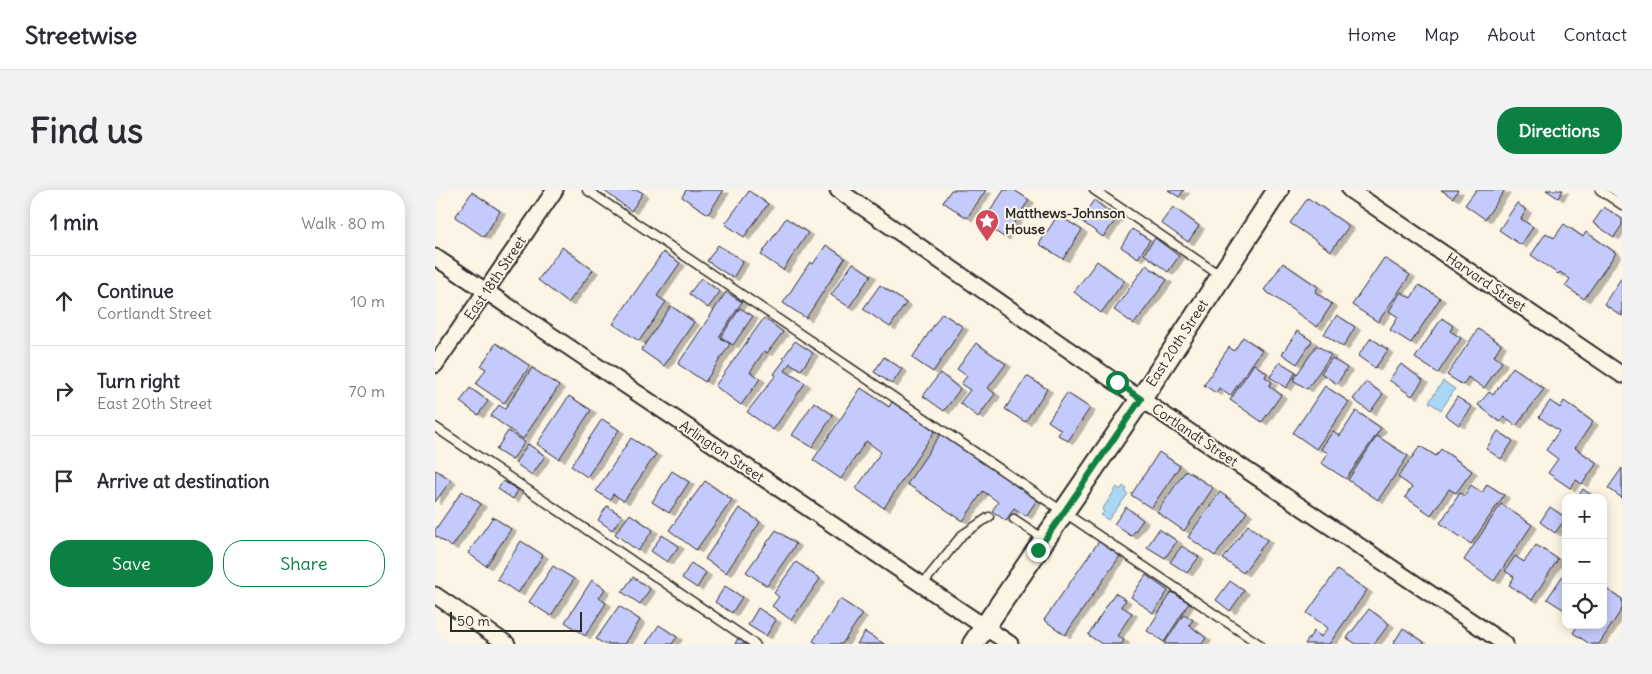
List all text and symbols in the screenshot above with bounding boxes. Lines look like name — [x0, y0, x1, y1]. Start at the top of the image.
text: Streetwise — [25, 20, 137, 50]
text: Home — [1348, 23, 1396, 46]
text: Map — [1424, 23, 1459, 46]
text: About — [1487, 23, 1535, 46]
text: Contact — [1563, 23, 1627, 46]
button: Directions — [1497, 107, 1622, 154]
text: Find us — [30, 108, 143, 152]
place label: Matthews-Johnson House — [1005, 204, 1125, 238]
place icon: Matthews-Johnson House — [974, 208, 1000, 242]
text: 1 min — [50, 209, 99, 236]
text: Walk · 80 m — [301, 213, 385, 233]
street label: East 18th Street — [460, 232, 530, 323]
street label: Harvard Street — [1442, 249, 1530, 316]
text: Continue — [97, 279, 174, 303]
icon: ahead — [50, 287, 78, 315]
text: 10 m — [350, 291, 385, 311]
street label: East 20th Street — [1142, 296, 1212, 390]
text: Cortlandt Street — [97, 303, 212, 323]
text: Turn right — [97, 369, 180, 393]
route start — [1106, 371, 1129, 394]
icon: right — [50, 377, 78, 405]
text: 70 m — [349, 381, 385, 401]
text: East 20th Street — [97, 393, 212, 413]
street label: Cortlandt Street — [1148, 400, 1242, 471]
street label: Arlington Street — [676, 416, 768, 486]
icon: arrive — [50, 467, 78, 495]
text: Arrive at destination — [97, 469, 270, 493]
map controls — [1562, 494, 1607, 629]
button: + — [1562, 494, 1607, 539]
route end — [1027, 539, 1050, 562]
button: − — [1562, 539, 1607, 584]
button: Save — [50, 540, 213, 587]
button: Share — [223, 540, 385, 587]
button: locate — [1562, 584, 1607, 629]
scale bar — [450, 609, 583, 632]
text: 50 m — [457, 612, 490, 630]

